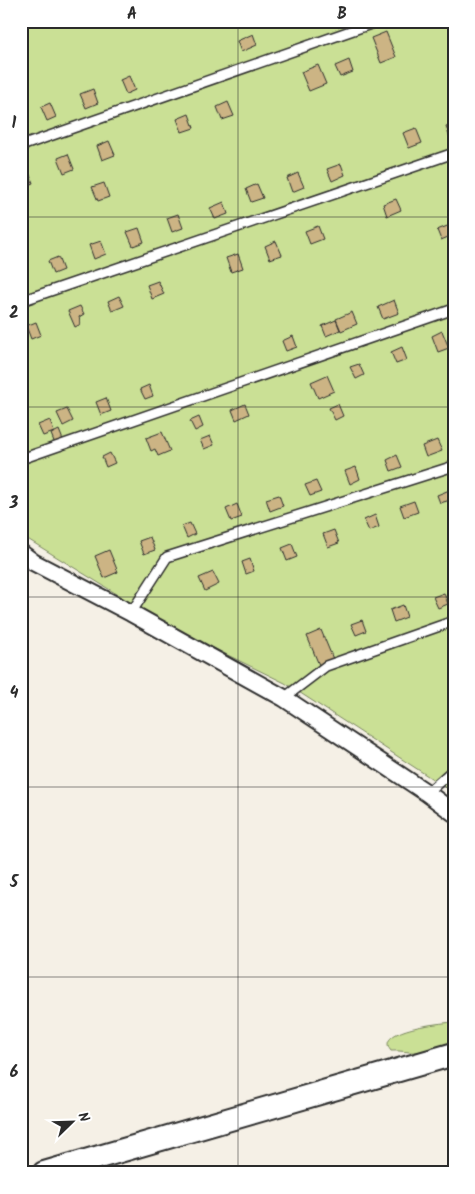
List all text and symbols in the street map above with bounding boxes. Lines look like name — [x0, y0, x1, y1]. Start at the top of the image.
text: A — [127, 2, 137, 27]
text: B — [337, 2, 347, 27]
text: 1 — [12, 111, 17, 136]
text: 2 — [9, 301, 19, 326]
text: 3 — [9, 491, 19, 516]
text: 4 — [10, 681, 19, 706]
text: 5 — [9, 870, 20, 895]
text: 6 — [10, 1060, 19, 1085]
north arrow — [48, 1096, 98, 1146]
text: N — [71, 1109, 95, 1126]

